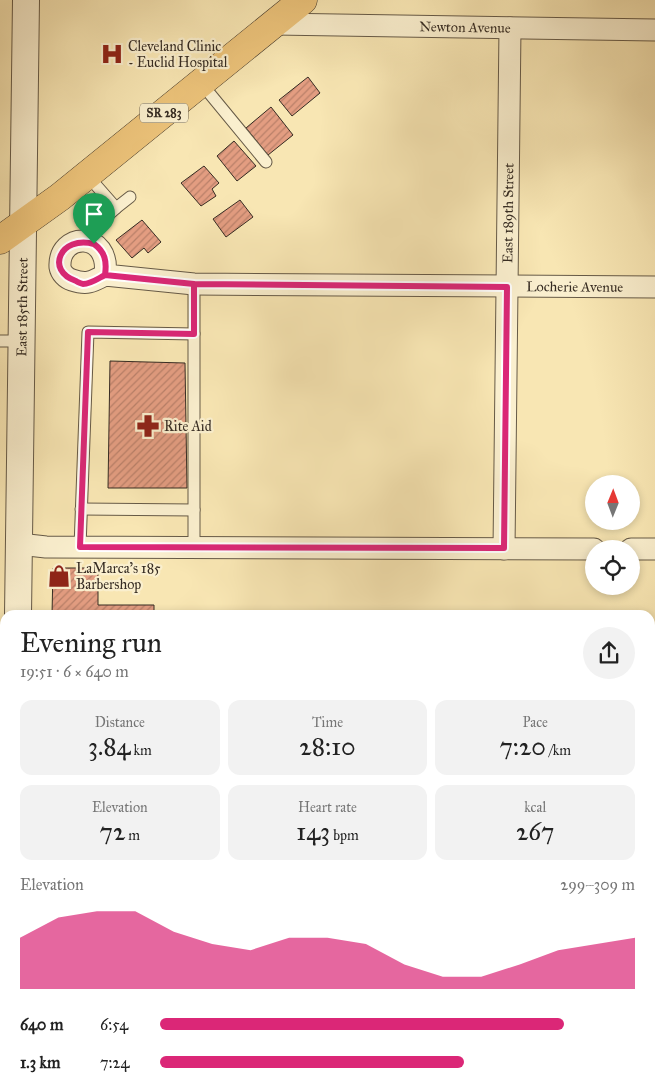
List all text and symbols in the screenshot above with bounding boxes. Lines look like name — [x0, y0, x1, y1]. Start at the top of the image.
street label: Newton Avenue — [419, 18, 511, 37]
place label: Cleveland Clinic - Euclid Hospital — [128, 38, 228, 71]
hospital icon: Cleveland Clinic - Euclid Hospital — [99, 41, 125, 67]
road number: SR 283 — [140, 104, 188, 122]
street label: East 189th Street — [499, 163, 517, 263]
pin — [73, 193, 115, 244]
icon: arrive — [80, 200, 108, 228]
street label: East 185th Street — [13, 257, 32, 357]
street label: Locherie Avenue — [526, 278, 623, 296]
pharmacy icon: Rite Aid — [135, 413, 161, 439]
place label: Rite Aid — [164, 418, 212, 435]
north arrow — [585, 475, 640, 530]
map controls — [585, 475, 640, 595]
button: locate — [585, 540, 640, 595]
place label: LaMarca's 185 Barbershop — [76, 560, 161, 593]
shop icon: LaMarca's 185 Barbershop — [46, 563, 72, 589]
text: Evening run — [20, 625, 162, 660]
button: share — [583, 627, 635, 679]
text: 19:51 · 6 × 640 m — [20, 662, 129, 681]
text: Distance — [95, 714, 145, 731]
text: Time — [312, 714, 343, 731]
text: Pace — [522, 714, 548, 731]
text: 3.84 — [88, 731, 130, 762]
text: 28:10 — [299, 731, 356, 762]
text: 7:20 — [499, 731, 546, 762]
text: km — [130, 742, 152, 759]
text: /km — [546, 742, 571, 759]
text: Elevation — [92, 799, 148, 816]
text: Heart rate — [298, 799, 357, 816]
text: kcal — [524, 799, 546, 816]
text: 72 — [100, 816, 125, 847]
text: 143 — [296, 816, 330, 847]
text: 267 — [516, 816, 554, 847]
text: m — [125, 827, 140, 844]
text: bpm — [330, 827, 359, 844]
text: Elevation — [20, 875, 84, 894]
text: 299–309 m — [560, 875, 635, 894]
text: 640 m — [20, 1015, 63, 1034]
text: 6:54 — [100, 1015, 128, 1034]
text: 1.3 km — [20, 1053, 60, 1072]
text: 7:24 — [100, 1053, 129, 1072]

